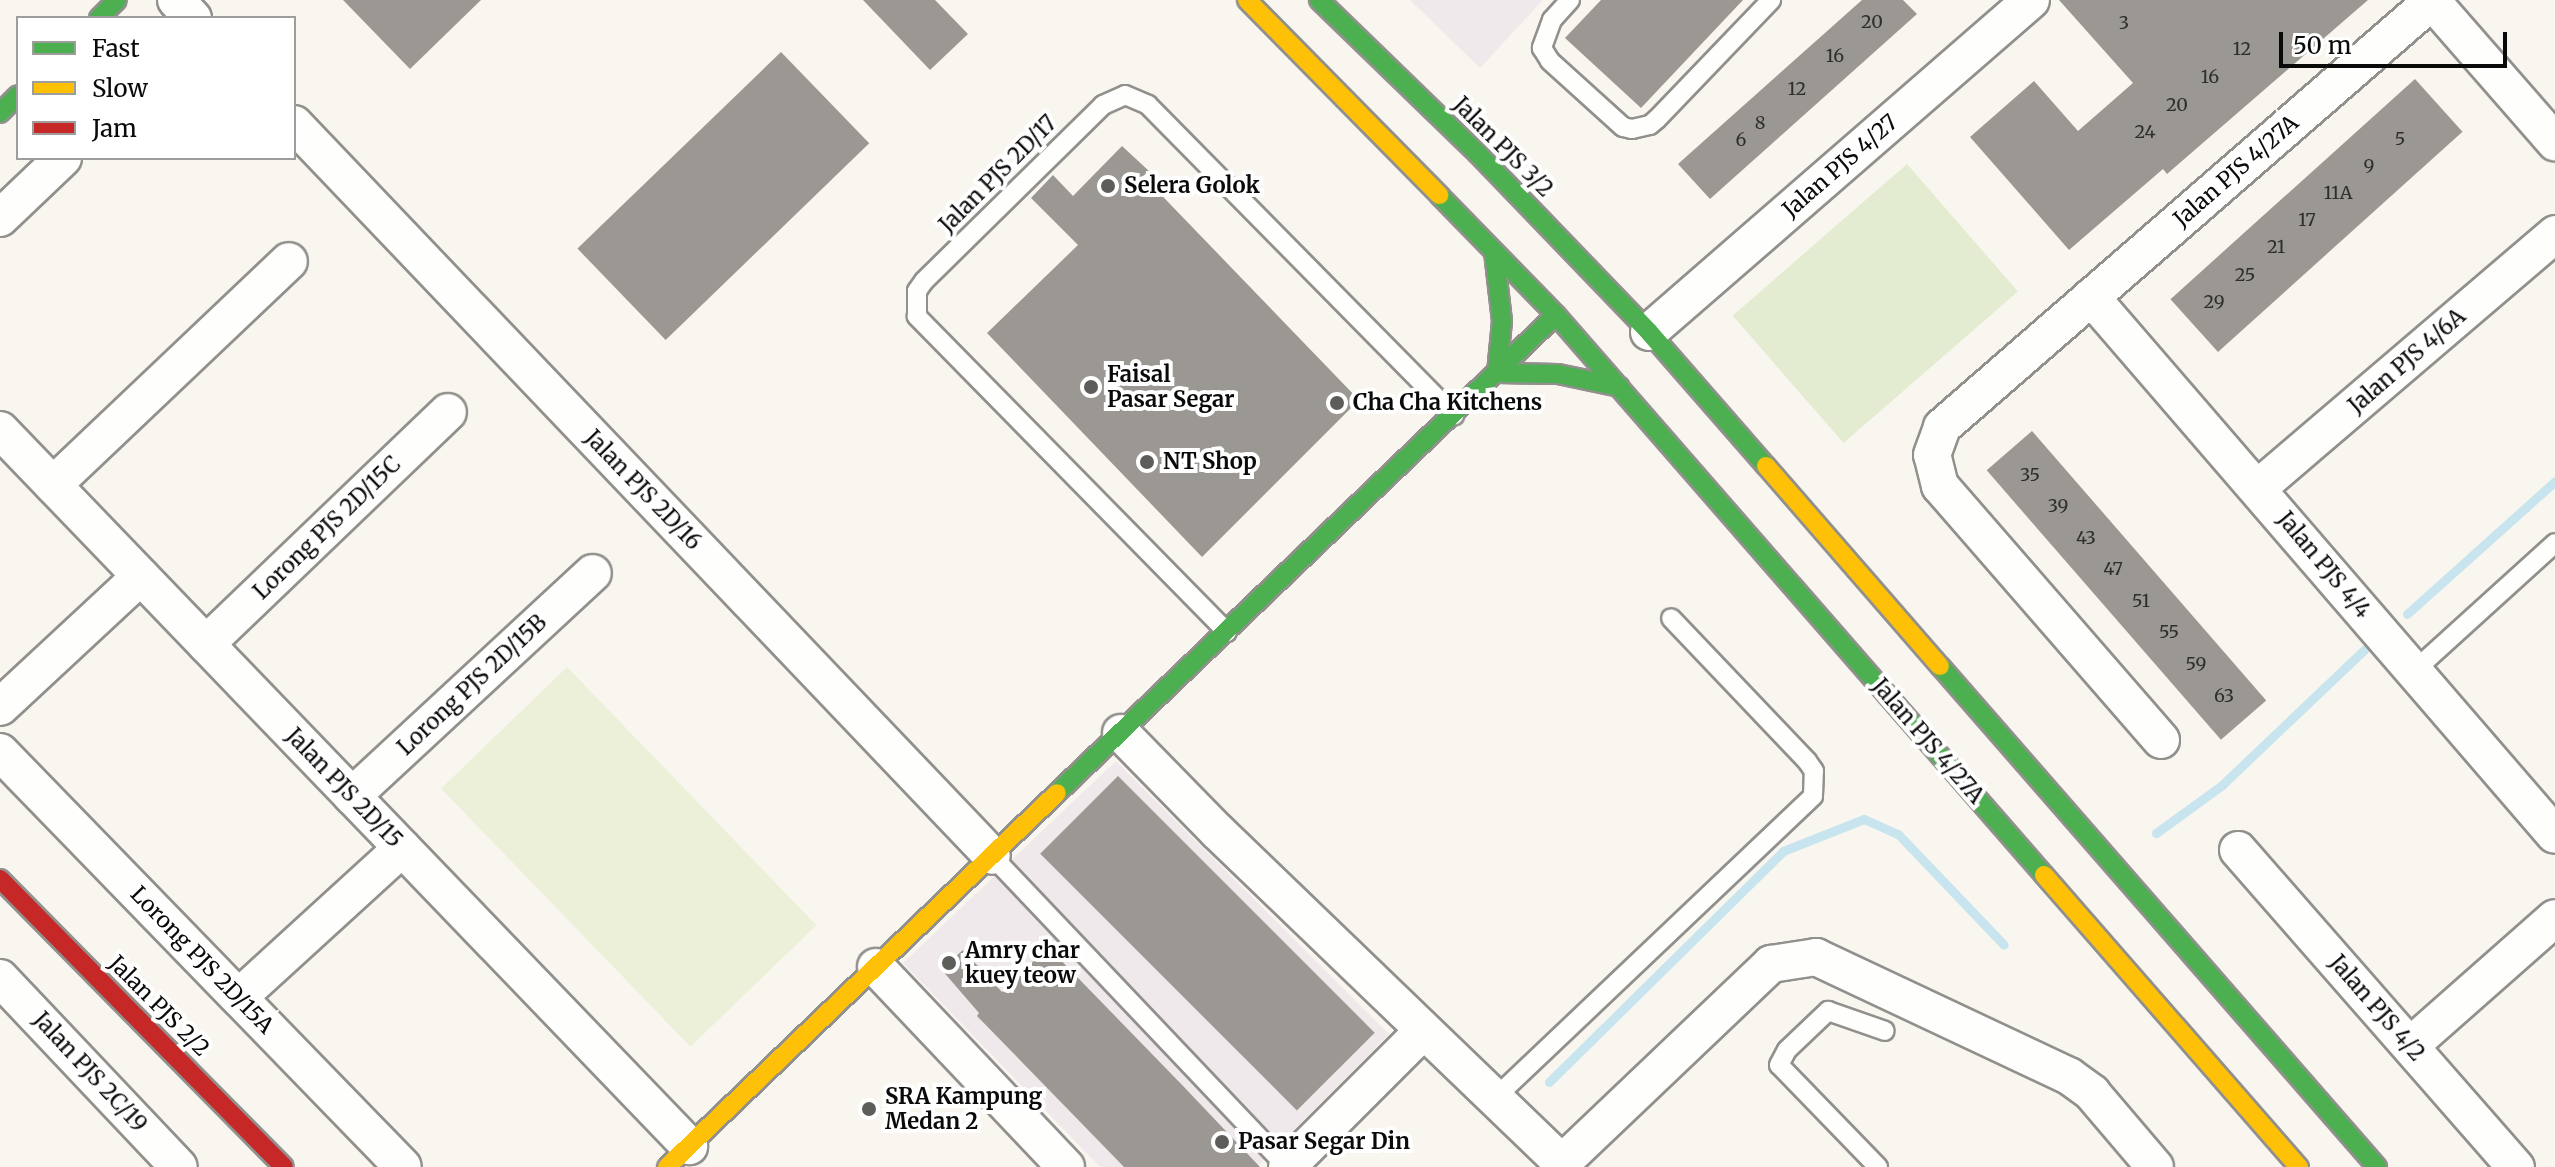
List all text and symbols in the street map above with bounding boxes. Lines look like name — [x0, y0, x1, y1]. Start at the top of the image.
house number: 20 — [1861, 11, 1883, 33]
house number: 3 — [2119, 12, 2129, 34]
legend — [16, 16, 296, 160]
scale bar — [2283, 16, 2511, 66]
text: 50 m — [2293, 30, 2352, 61]
text: Fast — [92, 33, 140, 64]
house number: 12 — [2233, 38, 2251, 60]
house number: 16 — [1826, 45, 1844, 67]
house number: 16 — [2201, 66, 2219, 88]
text: Slow — [92, 73, 148, 104]
house number: 12 — [1788, 78, 1806, 100]
street label: Jalan PJS 3/2 — [1448, 92, 1558, 202]
house number: 20 — [2166, 94, 2188, 116]
street label: Jalan PJS 4/27 — [1777, 109, 1903, 223]
street label: Jalan PJS 2D/17 — [934, 110, 1062, 238]
street label: Jalan PJS 4/27A — [2168, 110, 2304, 232]
house number: 8 — [1755, 112, 1765, 134]
text: Jam — [92, 113, 137, 144]
house number: 24 — [2134, 121, 2156, 143]
house number: 5 — [2395, 128, 2405, 150]
house number: 6 — [1736, 129, 1746, 151]
house number: 9 — [2364, 155, 2374, 177]
place label: Selera Golok — [1124, 173, 1260, 199]
marker: Selera Golok — [1099, 177, 1117, 195]
house number: 11A — [2324, 182, 2352, 204]
house number: 17 — [2298, 209, 2316, 231]
house number: 21 — [2267, 236, 2285, 258]
house number: 25 — [2235, 264, 2255, 286]
house number: 29 — [2203, 291, 2225, 313]
street label: Jalan PJS 4/6A — [2343, 303, 2471, 419]
place label: Faisal Pasar Segar — [1107, 361, 1235, 412]
marker: Faisal Pasar Segar — [1082, 378, 1100, 396]
place label: Cha Cha Kitchens — [1353, 390, 1542, 416]
marker: Cha Cha Kitchens — [1328, 394, 1346, 412]
street label: Jalan PJS 2D/16 — [579, 425, 707, 555]
place label: NT Shop — [1163, 449, 1257, 475]
street label: Lorong PJS 2D/15C — [248, 451, 406, 605]
marker: NT Shop — [1138, 453, 1156, 471]
house number: 35 — [2020, 464, 2040, 486]
house number: 39 — [2048, 495, 2068, 517]
street label: Jalan PJS 4/4 — [2272, 506, 2376, 624]
house number: 43 — [2076, 527, 2096, 549]
house number: 47 — [2103, 558, 2123, 580]
house number: 51 — [2132, 590, 2150, 612]
street label: Lorong PJS 2D/15B — [392, 609, 552, 761]
house number: 55 — [2159, 621, 2179, 643]
house number: 59 — [2186, 653, 2206, 675]
street label: Jalan PJS 4/27A — [1867, 673, 1989, 809]
house number: 63 — [2214, 685, 2234, 707]
street label: Jalan PJS 2D/15 — [280, 723, 408, 853]
street label: Lorong PJS 2D/15A — [125, 881, 279, 1039]
place label: Amry char kuey teow — [965, 937, 1080, 988]
street label: Jalan PJS 2/2 — [103, 950, 215, 1062]
street label: Jalan PJS 4/2 — [2324, 950, 2430, 1066]
marker: Amry char kuey teow — [940, 954, 958, 972]
street label: Jalan PJS 2C/19 — [28, 1007, 152, 1137]
place label: SRA Kampung Medan 2 — [885, 1083, 1042, 1134]
marker: SRA Kampung Medan 2 — [860, 1100, 878, 1118]
place label: Pasar Segar Din — [1238, 1129, 1410, 1155]
marker: Pasar Segar Din — [1213, 1133, 1231, 1151]

